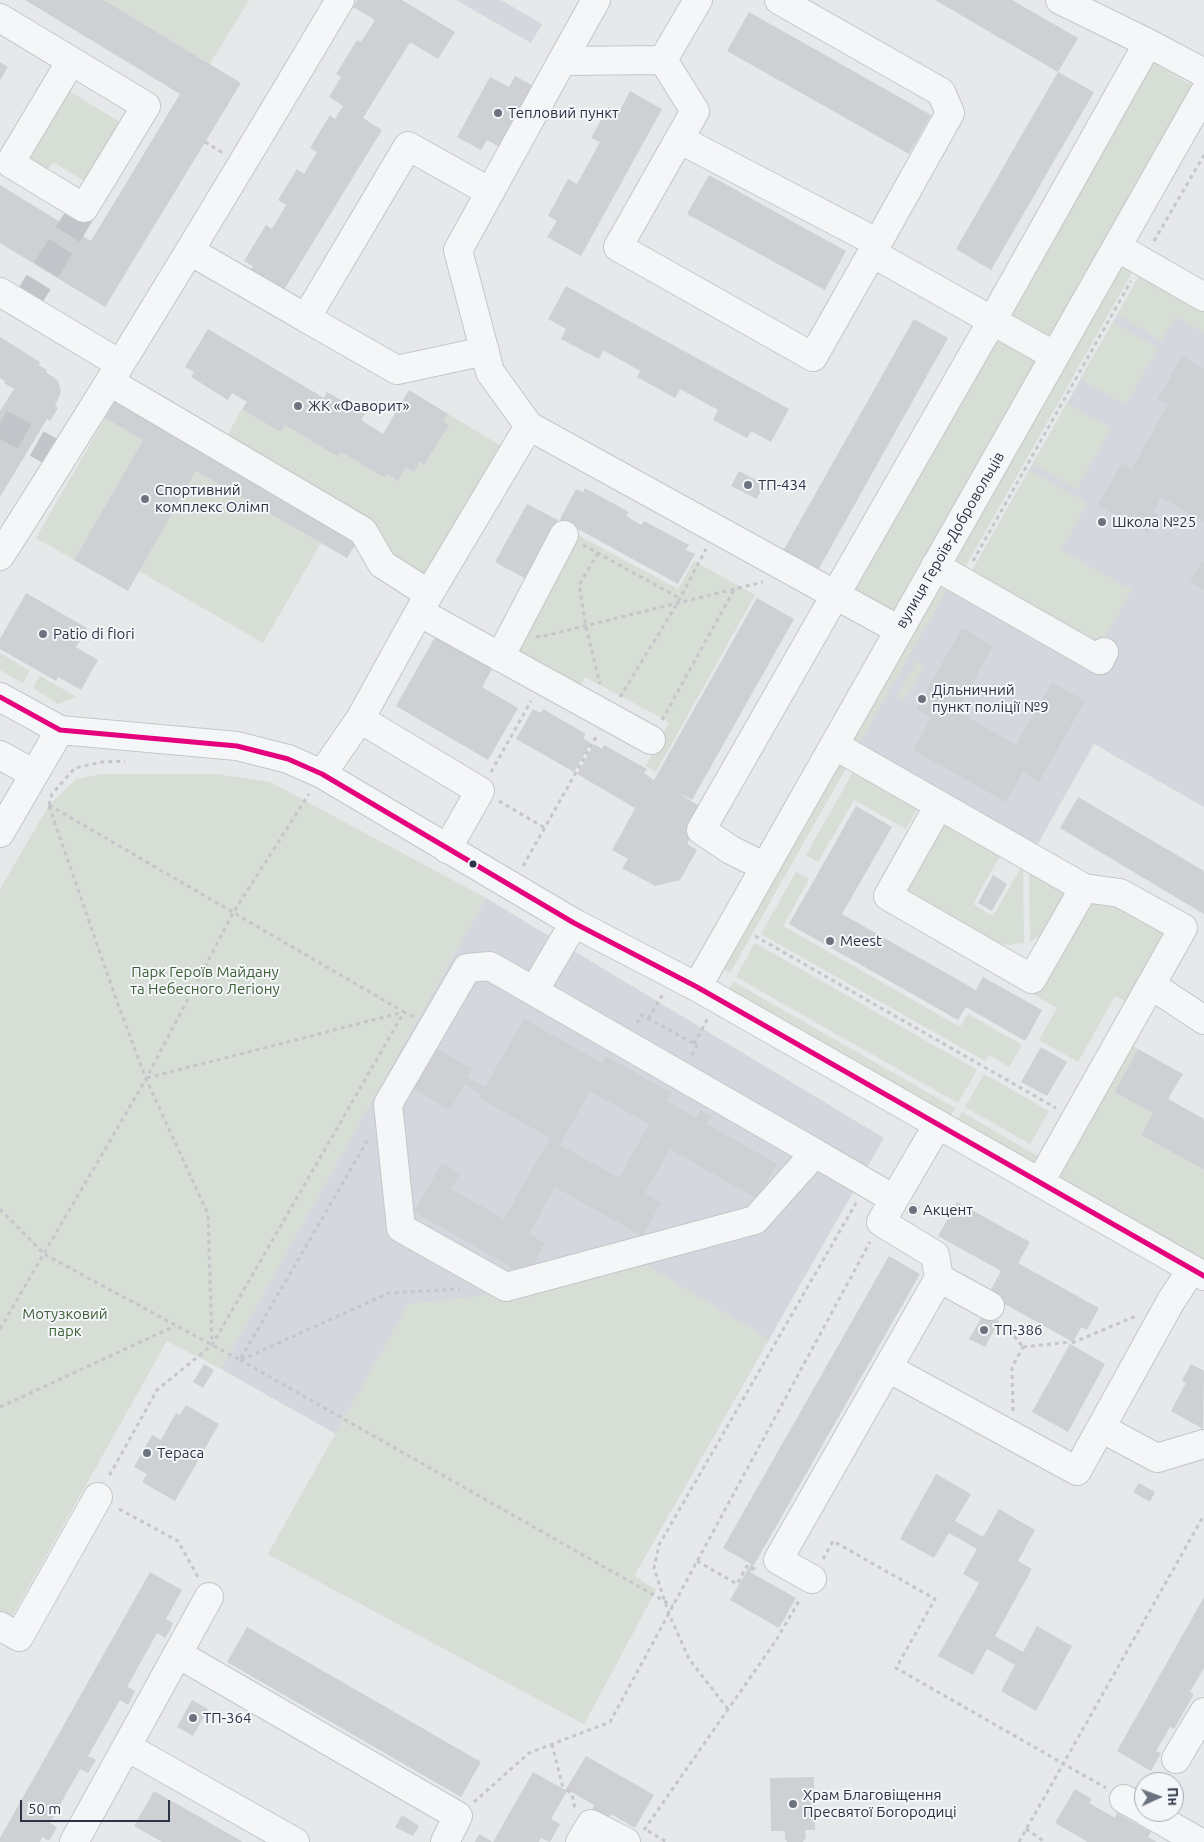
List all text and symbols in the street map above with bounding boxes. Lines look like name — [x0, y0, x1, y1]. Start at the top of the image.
place label: Тепловий пункт — [508, 104, 619, 122]
marker: Тепловий пункт — [492, 107, 504, 119]
place label: ЖК «Фаворит» — [308, 397, 409, 415]
marker: ЖК «Фаворит» — [292, 400, 304, 412]
street label: вулиця Героїв-Добровольців — [892, 449, 1008, 631]
place label: ТП-434 — [758, 476, 806, 494]
marker: ТП-434 — [742, 479, 754, 491]
place label: Спортивний комплекс Олімп — [155, 481, 269, 516]
marker: Спортивний комплекс Олімп — [139, 493, 151, 505]
place label: Школа №25 — [1112, 513, 1196, 531]
marker: Школа №25 — [1096, 516, 1108, 528]
place label: Patio di fiori — [53, 625, 135, 643]
marker: Patio di fiori — [37, 628, 49, 640]
place label: Дільничний пункт поліції №9 — [932, 681, 1049, 716]
marker: Дільничний пункт поліції №9 — [916, 693, 928, 705]
unlabelled marker — [468, 859, 478, 869]
place label: Meest — [840, 932, 882, 950]
marker: Meest — [824, 935, 836, 947]
park label: Парк Героїв Майдану та Небесного Легіону — [130, 963, 280, 998]
place label: Акцент — [923, 1201, 973, 1219]
marker: Акцент — [907, 1204, 919, 1216]
park label: Мотузковий парк — [22, 1305, 108, 1340]
place label: ТП-386 — [994, 1321, 1042, 1339]
marker: ТП-386 — [978, 1324, 990, 1336]
place label: Тераса — [157, 1444, 204, 1462]
marker: Тераса — [141, 1447, 153, 1459]
place label: ТП-364 — [203, 1709, 251, 1727]
marker: ТП-364 — [187, 1712, 199, 1724]
north arrow — [1134, 1772, 1184, 1822]
place label: Храм Благовіщення Пресвятої Богородиці — [803, 1786, 957, 1821]
text: Пн — [1165, 1787, 1181, 1806]
scale bar — [22, 1790, 172, 1822]
marker: Храм Благовіщення Пресвятої Богородиці — [787, 1798, 799, 1810]
text: 50 m — [28, 1800, 61, 1817]

